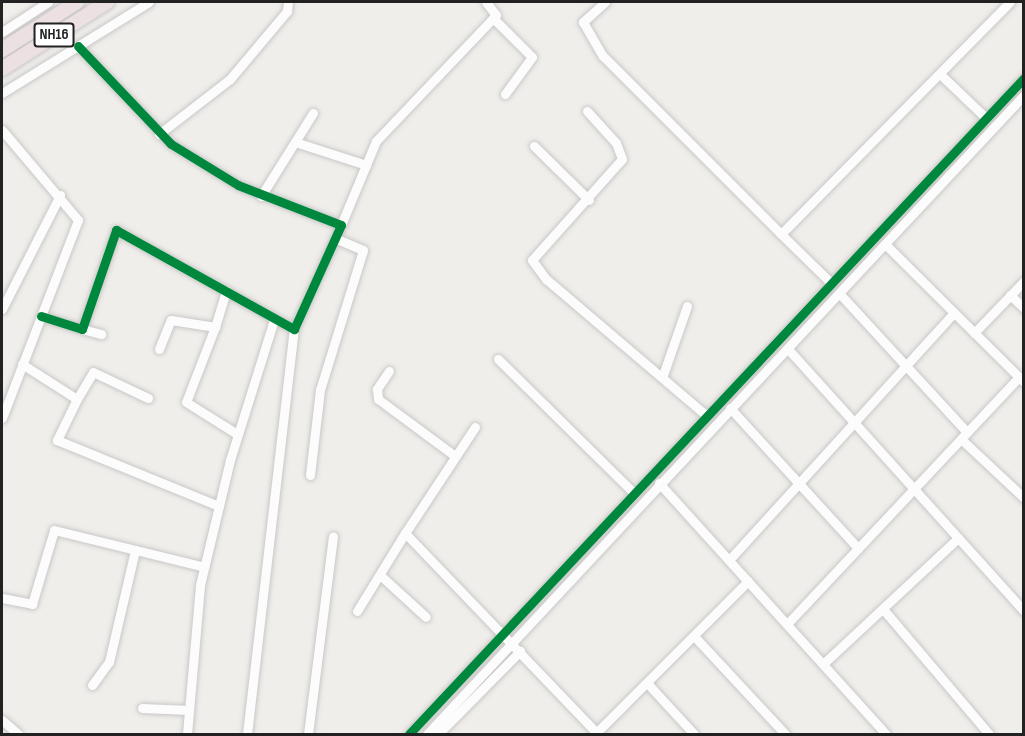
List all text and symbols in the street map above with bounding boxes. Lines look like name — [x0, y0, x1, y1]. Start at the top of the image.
road number: NH16 — [33, 23, 75, 47]

